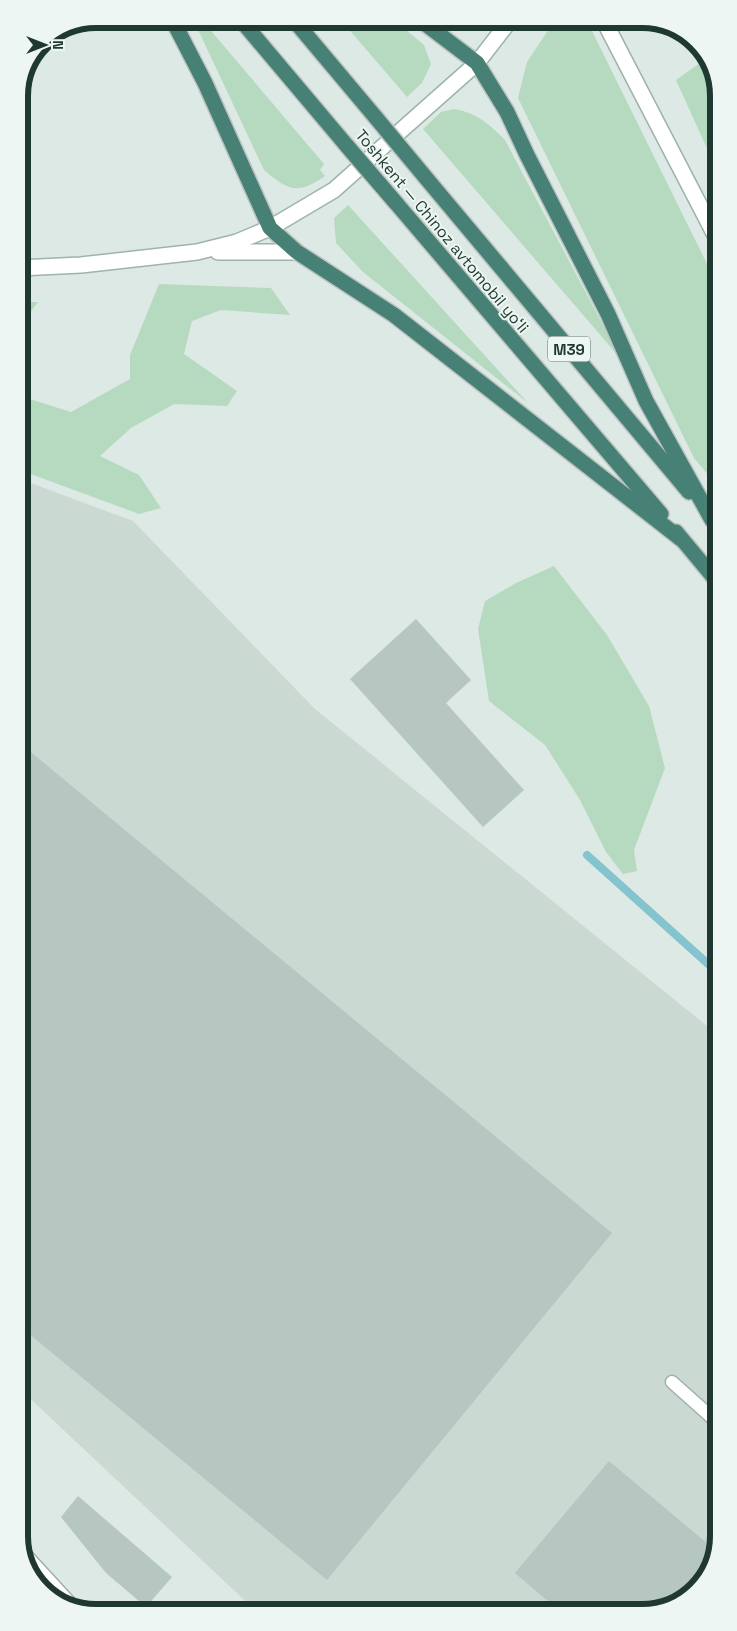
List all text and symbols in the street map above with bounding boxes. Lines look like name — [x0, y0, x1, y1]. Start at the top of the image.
north arrow — [20, 20, 70, 70]
text: N — [49, 40, 67, 50]
street label: Toshkent — Chinoz avtomobil yoʻli — [351, 125, 533, 337]
road number: M39 — [548, 336, 590, 362]

